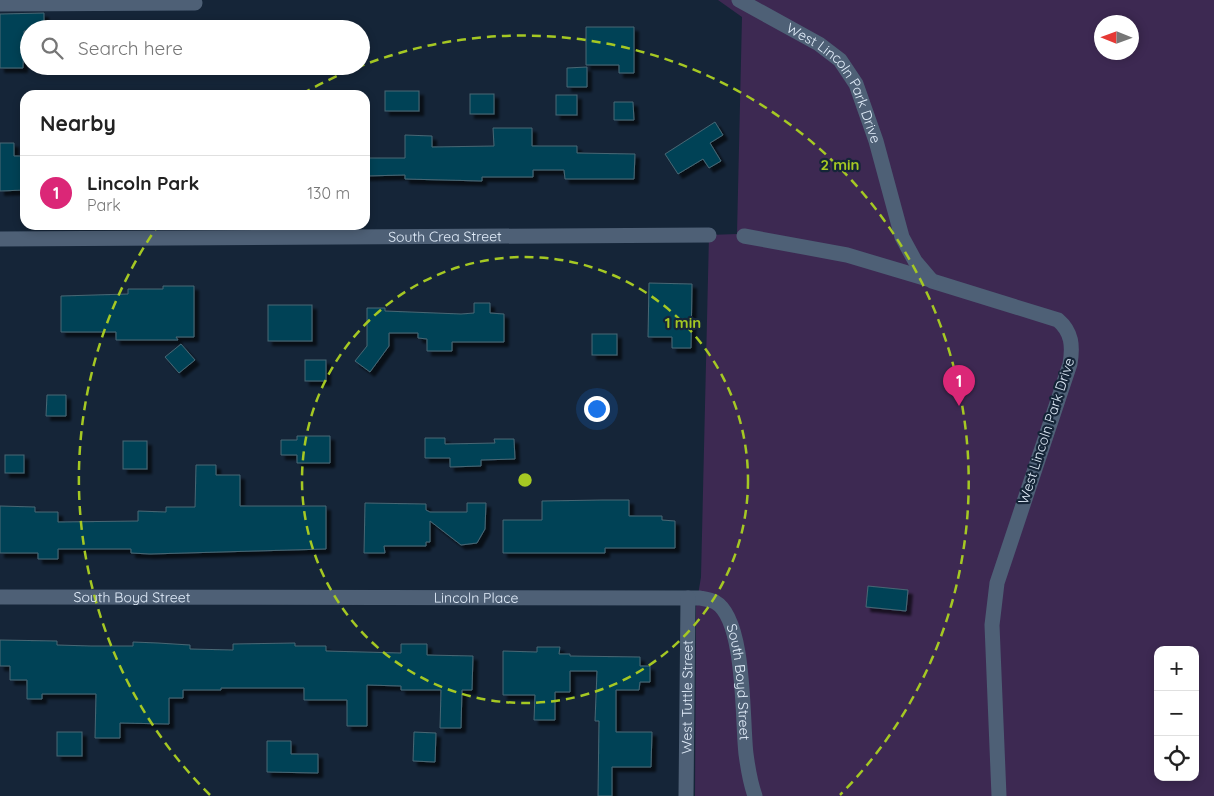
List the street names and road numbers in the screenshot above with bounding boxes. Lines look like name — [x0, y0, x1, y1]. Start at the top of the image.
street label: West Lincoln Park Drive — [783, 19, 885, 146]
street label: South Crea Street — [388, 227, 502, 246]
street label: West Lincoln Park Drive — [1014, 355, 1078, 506]
street label: South Boyd Street — [74, 588, 191, 606]
street label: Lincoln Place — [434, 589, 518, 607]
street label: South Boyd Street — [722, 622, 754, 741]
street label: West Tuttle Street — [677, 640, 697, 754]

